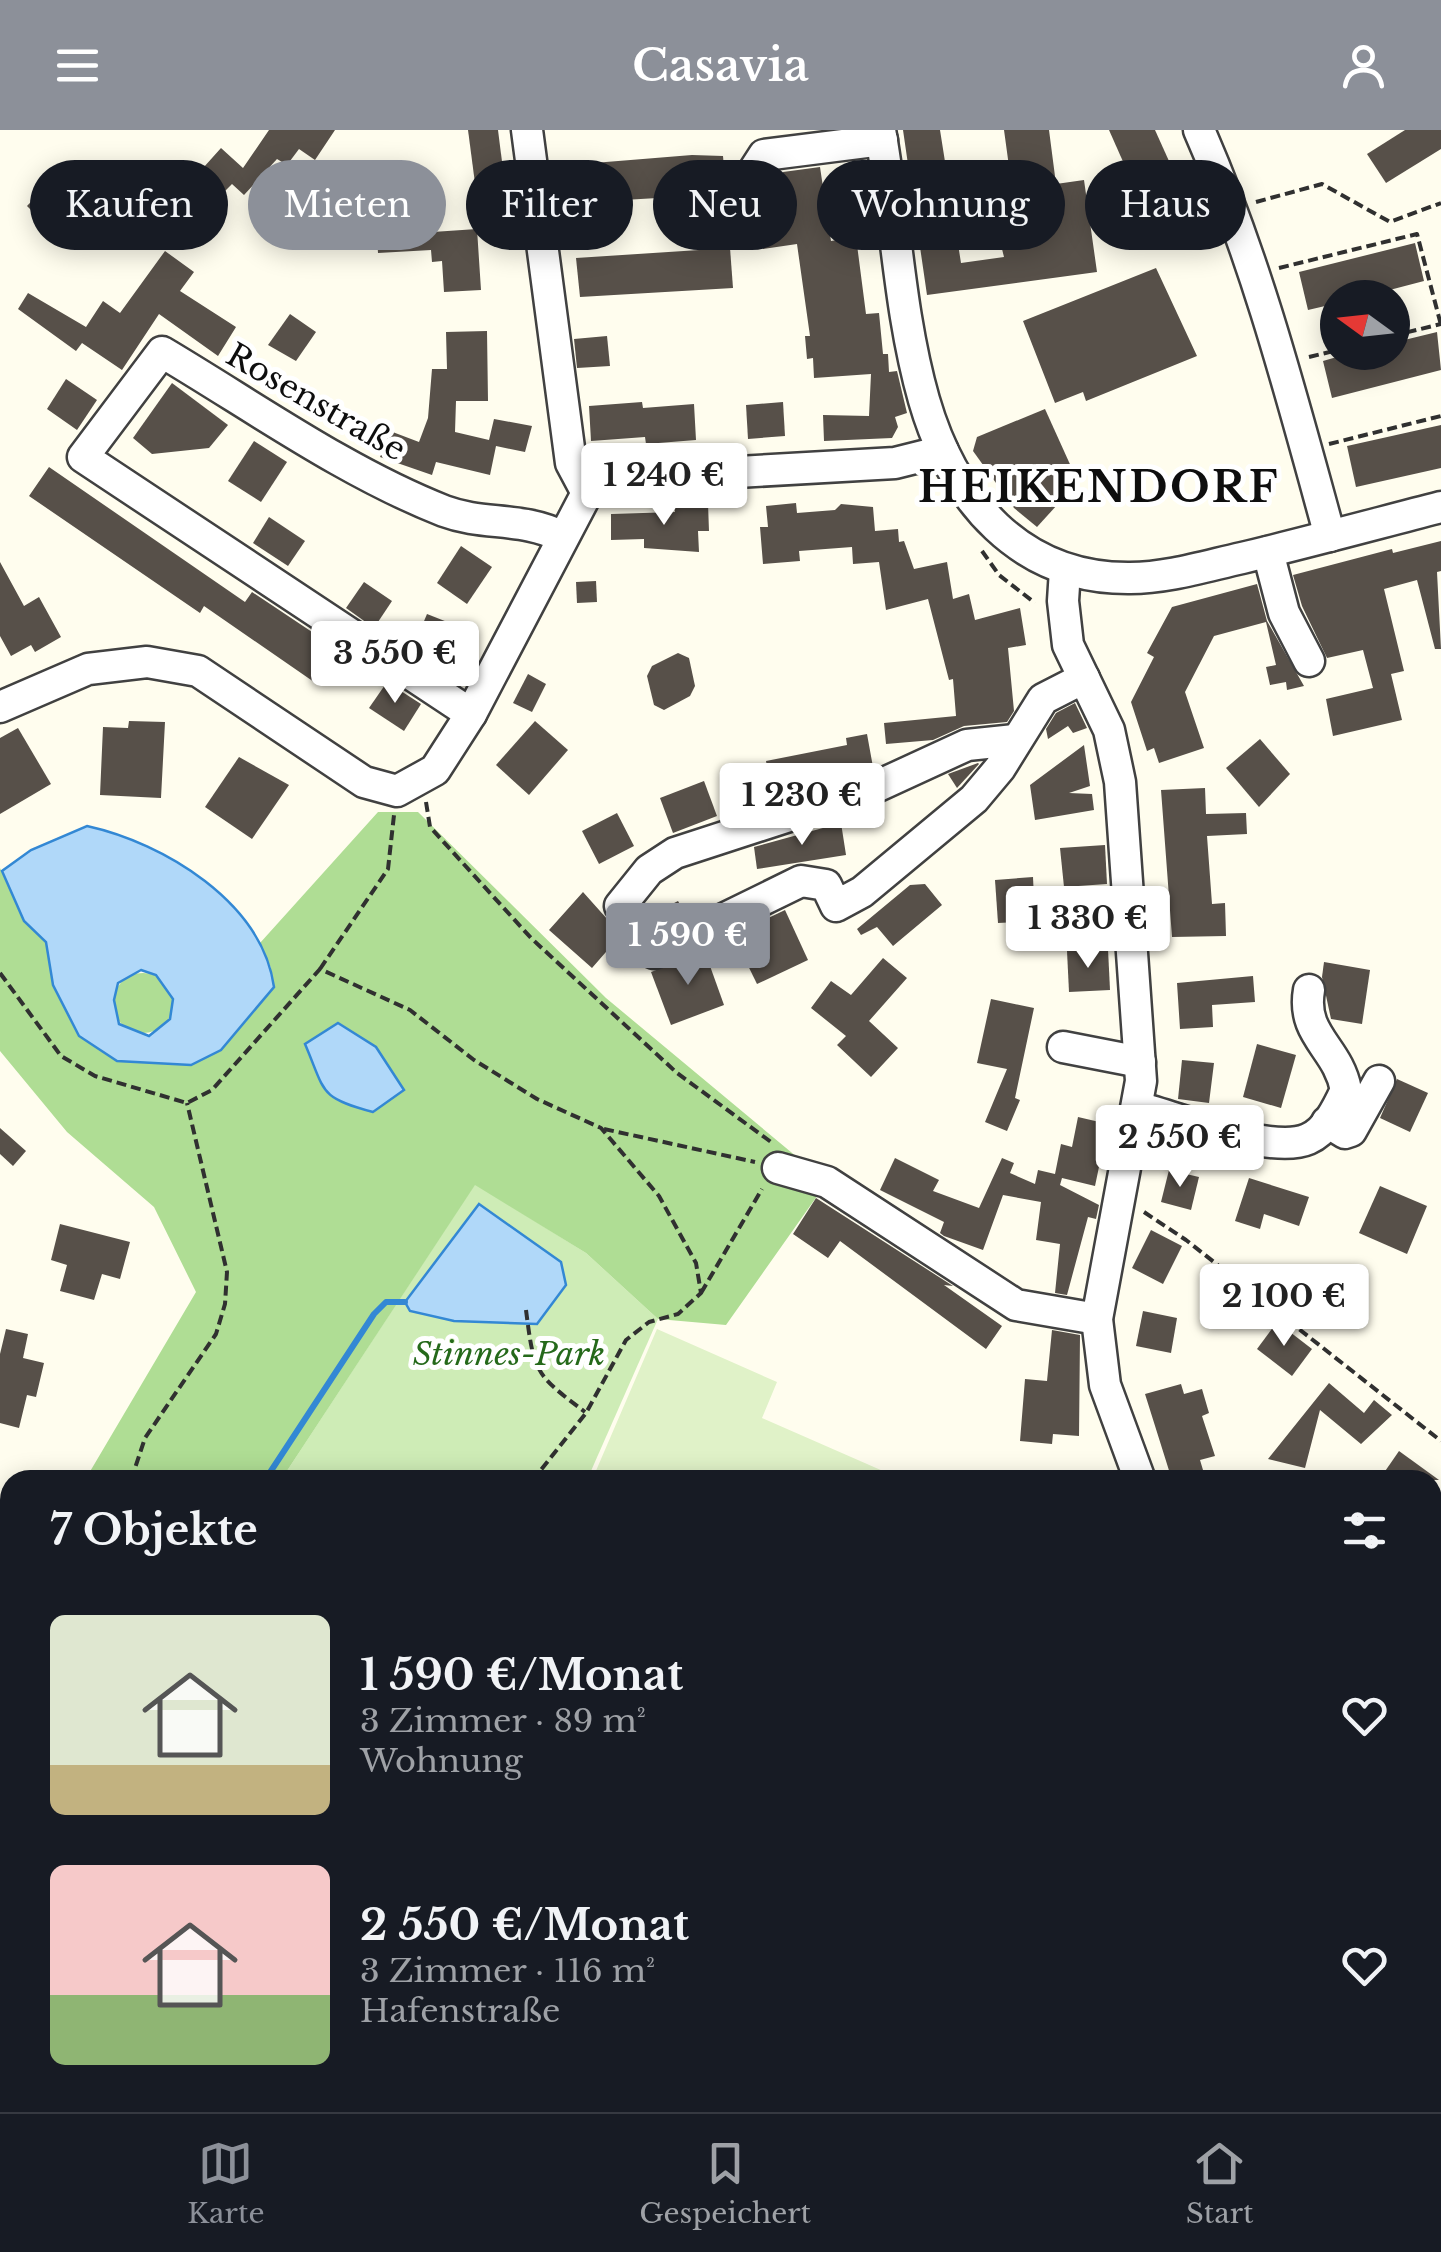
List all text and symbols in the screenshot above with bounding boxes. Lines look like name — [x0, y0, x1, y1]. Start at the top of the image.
text: Casavia — [632, 37, 809, 93]
icon: menu — [50, 38, 105, 93]
icon: person — [1336, 38, 1391, 93]
chip: Kaufen — [30, 160, 228, 250]
chip: Mieten — [248, 160, 446, 250]
chip: Filter — [466, 160, 633, 250]
chip: Neu — [653, 160, 797, 250]
chip: Wohnung — [817, 160, 1065, 250]
chip: Haus — [1085, 160, 1246, 250]
north arrow — [1320, 280, 1410, 370]
map controls — [1320, 280, 1410, 370]
street label: Rosenstraße — [219, 335, 413, 469]
pin: 1 240 € — [572, 443, 756, 528]
text: 1 240 € — [603, 455, 725, 495]
district label: HEIKENDORF — [918, 461, 1280, 513]
pin: 3 550 € — [303, 621, 487, 706]
text: 3 550 € — [333, 633, 457, 673]
pin: 1 230 € — [710, 763, 894, 848]
text: 1 230 € — [742, 775, 862, 815]
pin: 1 330 € — [996, 886, 1180, 971]
text: 1 330 € — [1028, 898, 1148, 938]
pin: 1 590 € — [596, 903, 780, 988]
text: 1 590 € — [628, 915, 748, 955]
pin: 2 550 € — [1088, 1105, 1272, 1190]
text: 2 550 € — [1118, 1117, 1242, 1157]
pin: 2 100 € — [1192, 1264, 1376, 1349]
text: 2 100 € — [1222, 1276, 1346, 1316]
park label: Stinnes-Park — [413, 1334, 605, 1374]
icon: filters — [1337, 1503, 1392, 1558]
text: 7 Objekte — [50, 1504, 258, 1556]
text: 1 590 €/Monat — [360, 1649, 683, 1701]
icon: home — [130, 1655, 250, 1775]
icon: heart — [1337, 1688, 1392, 1743]
text: 3 Zimmer · 89 m² — [360, 1701, 646, 1741]
text: Wohnung — [360, 1741, 523, 1781]
text: 2 550 €/Monat — [360, 1899, 689, 1951]
icon: home — [130, 1905, 250, 2025]
icon: heart — [1337, 1938, 1392, 1993]
text: 3 Zimmer · 116 m² — [360, 1951, 655, 1991]
text: Hafenstraße — [360, 1991, 560, 2031]
tab: Karte — [187, 2136, 265, 2231]
tab: Gespeichert — [639, 2136, 811, 2231]
tab: Start — [1186, 2136, 1254, 2231]

